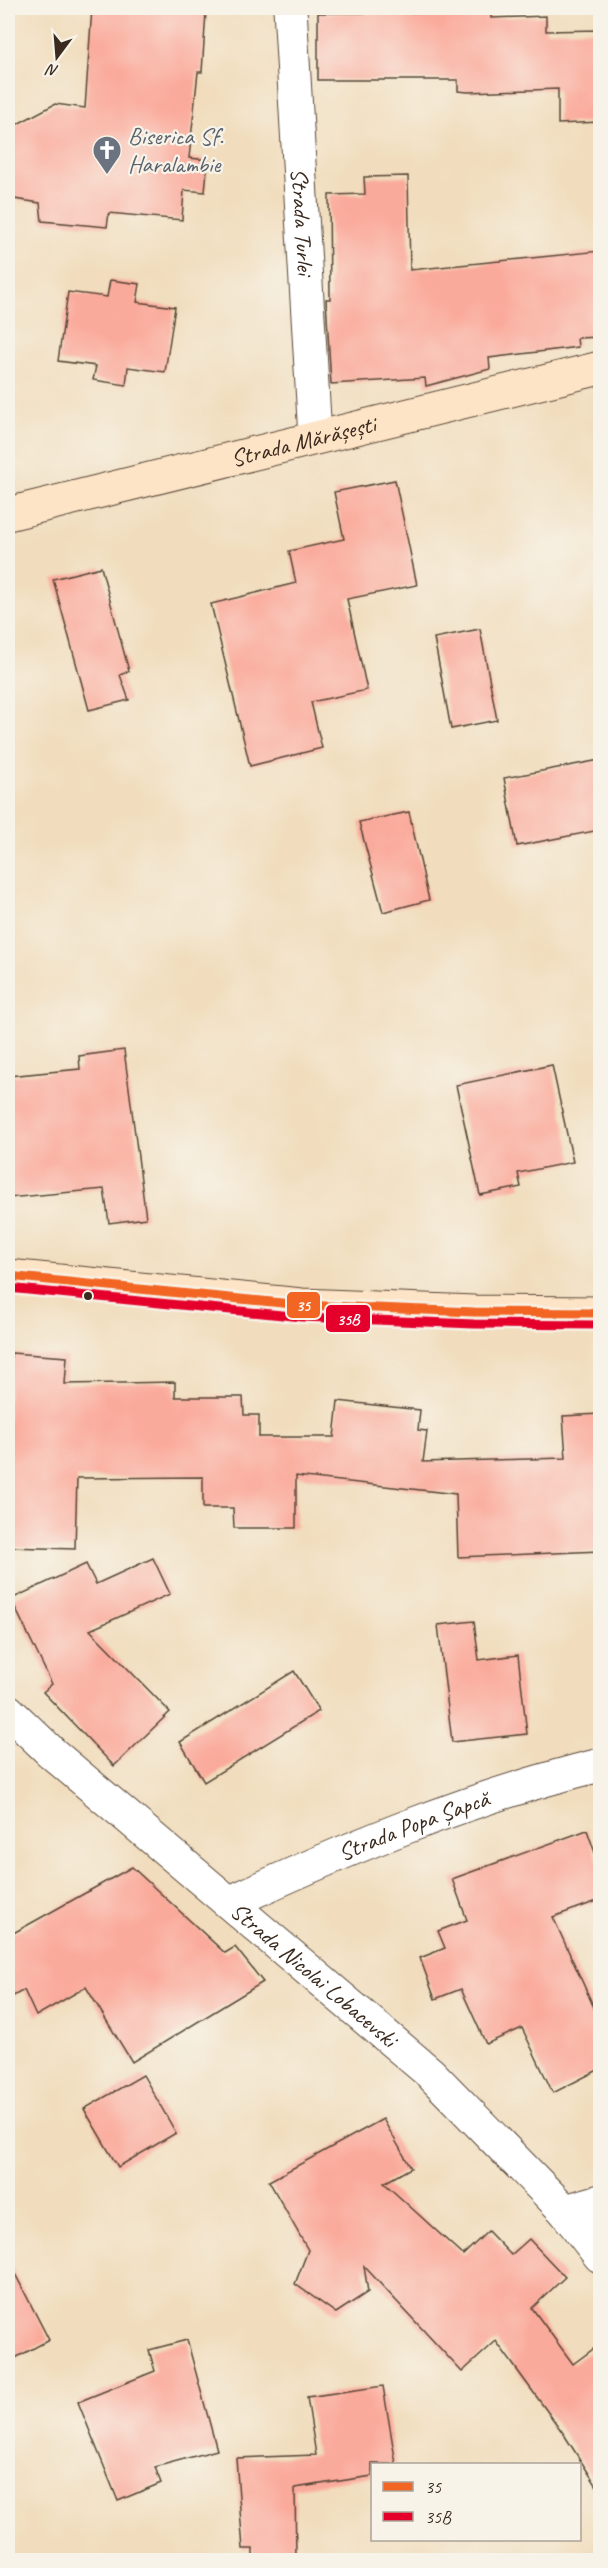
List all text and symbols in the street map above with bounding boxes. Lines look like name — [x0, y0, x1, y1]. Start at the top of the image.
north arrow — [27, 27, 87, 87]
text: N — [43, 59, 61, 81]
place label: Biserica Sf. Haralambie — [128, 121, 224, 179]
church icon: Biserica Sf. Haralambie — [91, 134, 123, 176]
street label: Strada Turlei — [284, 167, 321, 278]
street label: Strada Mărășești — [228, 408, 381, 473]
unlabelled marker — [82, 1290, 94, 1302]
line badge: 35 — [286, 1291, 321, 1319]
text: 35 — [296, 1296, 312, 1316]
line badge: 35B — [325, 1304, 371, 1333]
text: 35B — [337, 1310, 361, 1330]
street label: Strada Popa Șapcă — [334, 1783, 495, 1868]
street label: Strada Nicolai Lobacevski — [225, 1896, 405, 2055]
legend — [371, 2463, 581, 2541]
text: 35 — [425, 2476, 442, 2498]
text: 35B — [425, 2506, 452, 2528]

